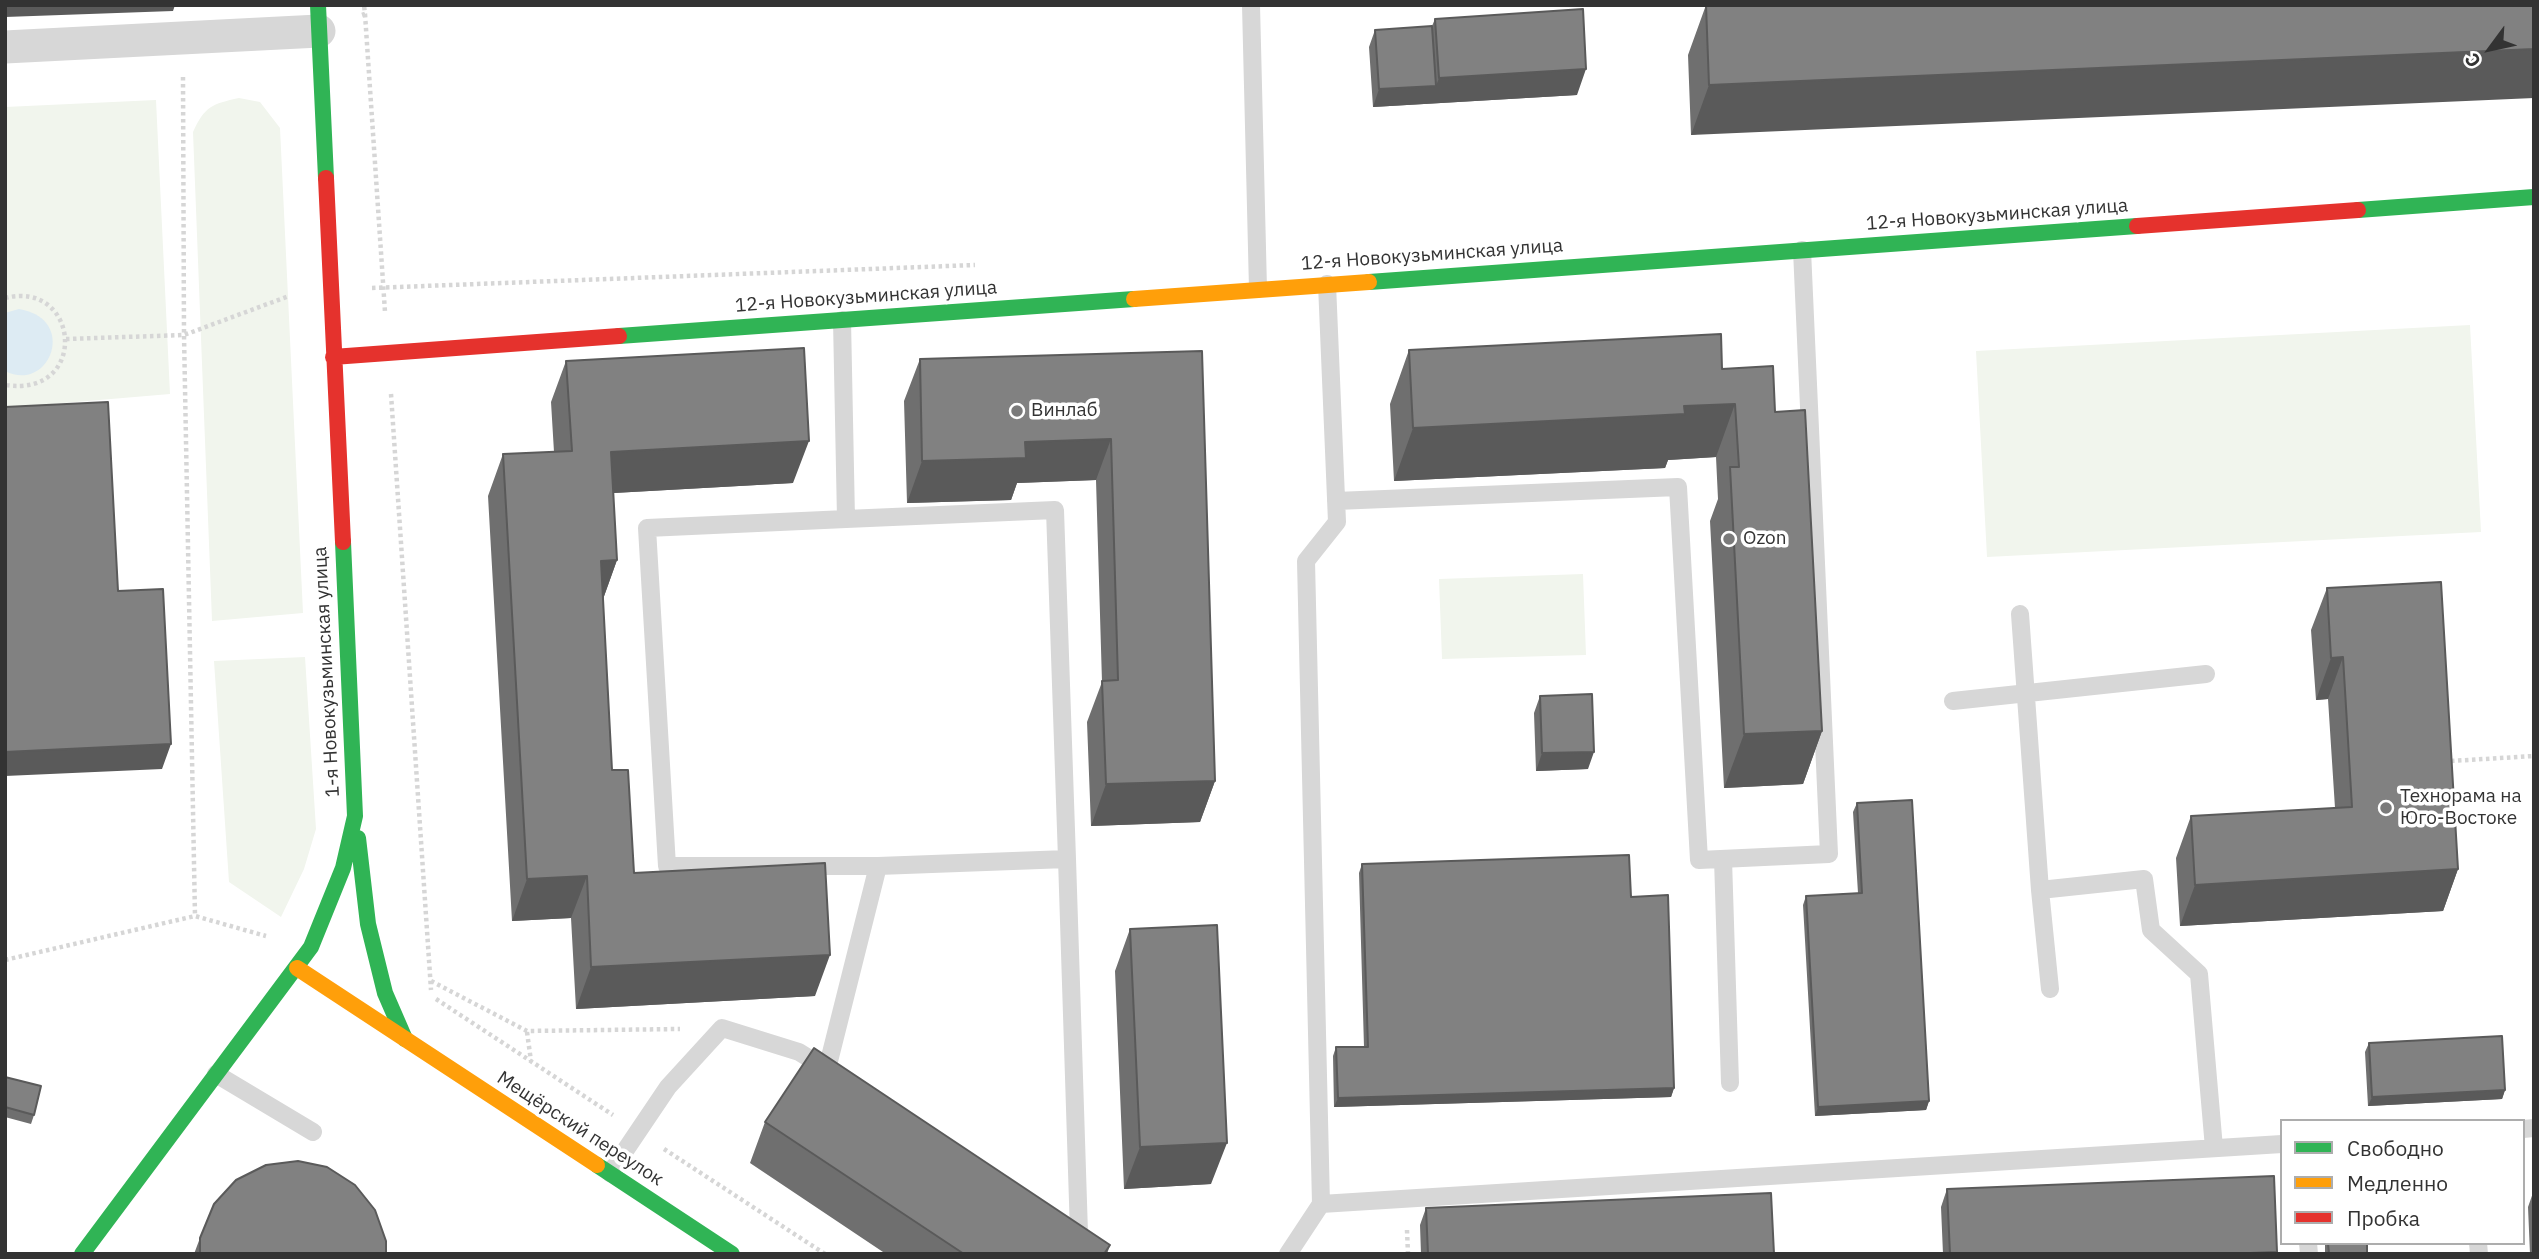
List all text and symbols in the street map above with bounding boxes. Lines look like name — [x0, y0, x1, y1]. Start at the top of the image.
north arrow — [2455, 14, 2525, 84]
text: С — [2459, 49, 2486, 72]
street label: 12-я Новокузьминская улица — [1865, 194, 2129, 236]
street label: 12-я Новокузьминская улица — [1300, 234, 1564, 276]
street label: 12-я Новокузьминская улица — [734, 276, 998, 318]
place label: Винлаб — [1031, 400, 1097, 422]
marker: Винлаб — [1009, 403, 1025, 419]
place label: Ozon — [1743, 528, 1787, 550]
marker: Ozon — [1721, 531, 1737, 547]
street label: 1-я Новокузьминская улица — [309, 546, 345, 798]
place label: Технорама на Юго-Востоке — [2400, 786, 2522, 830]
marker: Технорама на Юго-Востоке — [2378, 800, 2394, 816]
street label: Мещёрский переулок — [493, 1067, 667, 1191]
legend — [2280, 1119, 2525, 1245]
text: Свободно — [2347, 1134, 2444, 1162]
text: Медленно — [2347, 1169, 2448, 1197]
text: Пробка — [2347, 1204, 2420, 1232]

